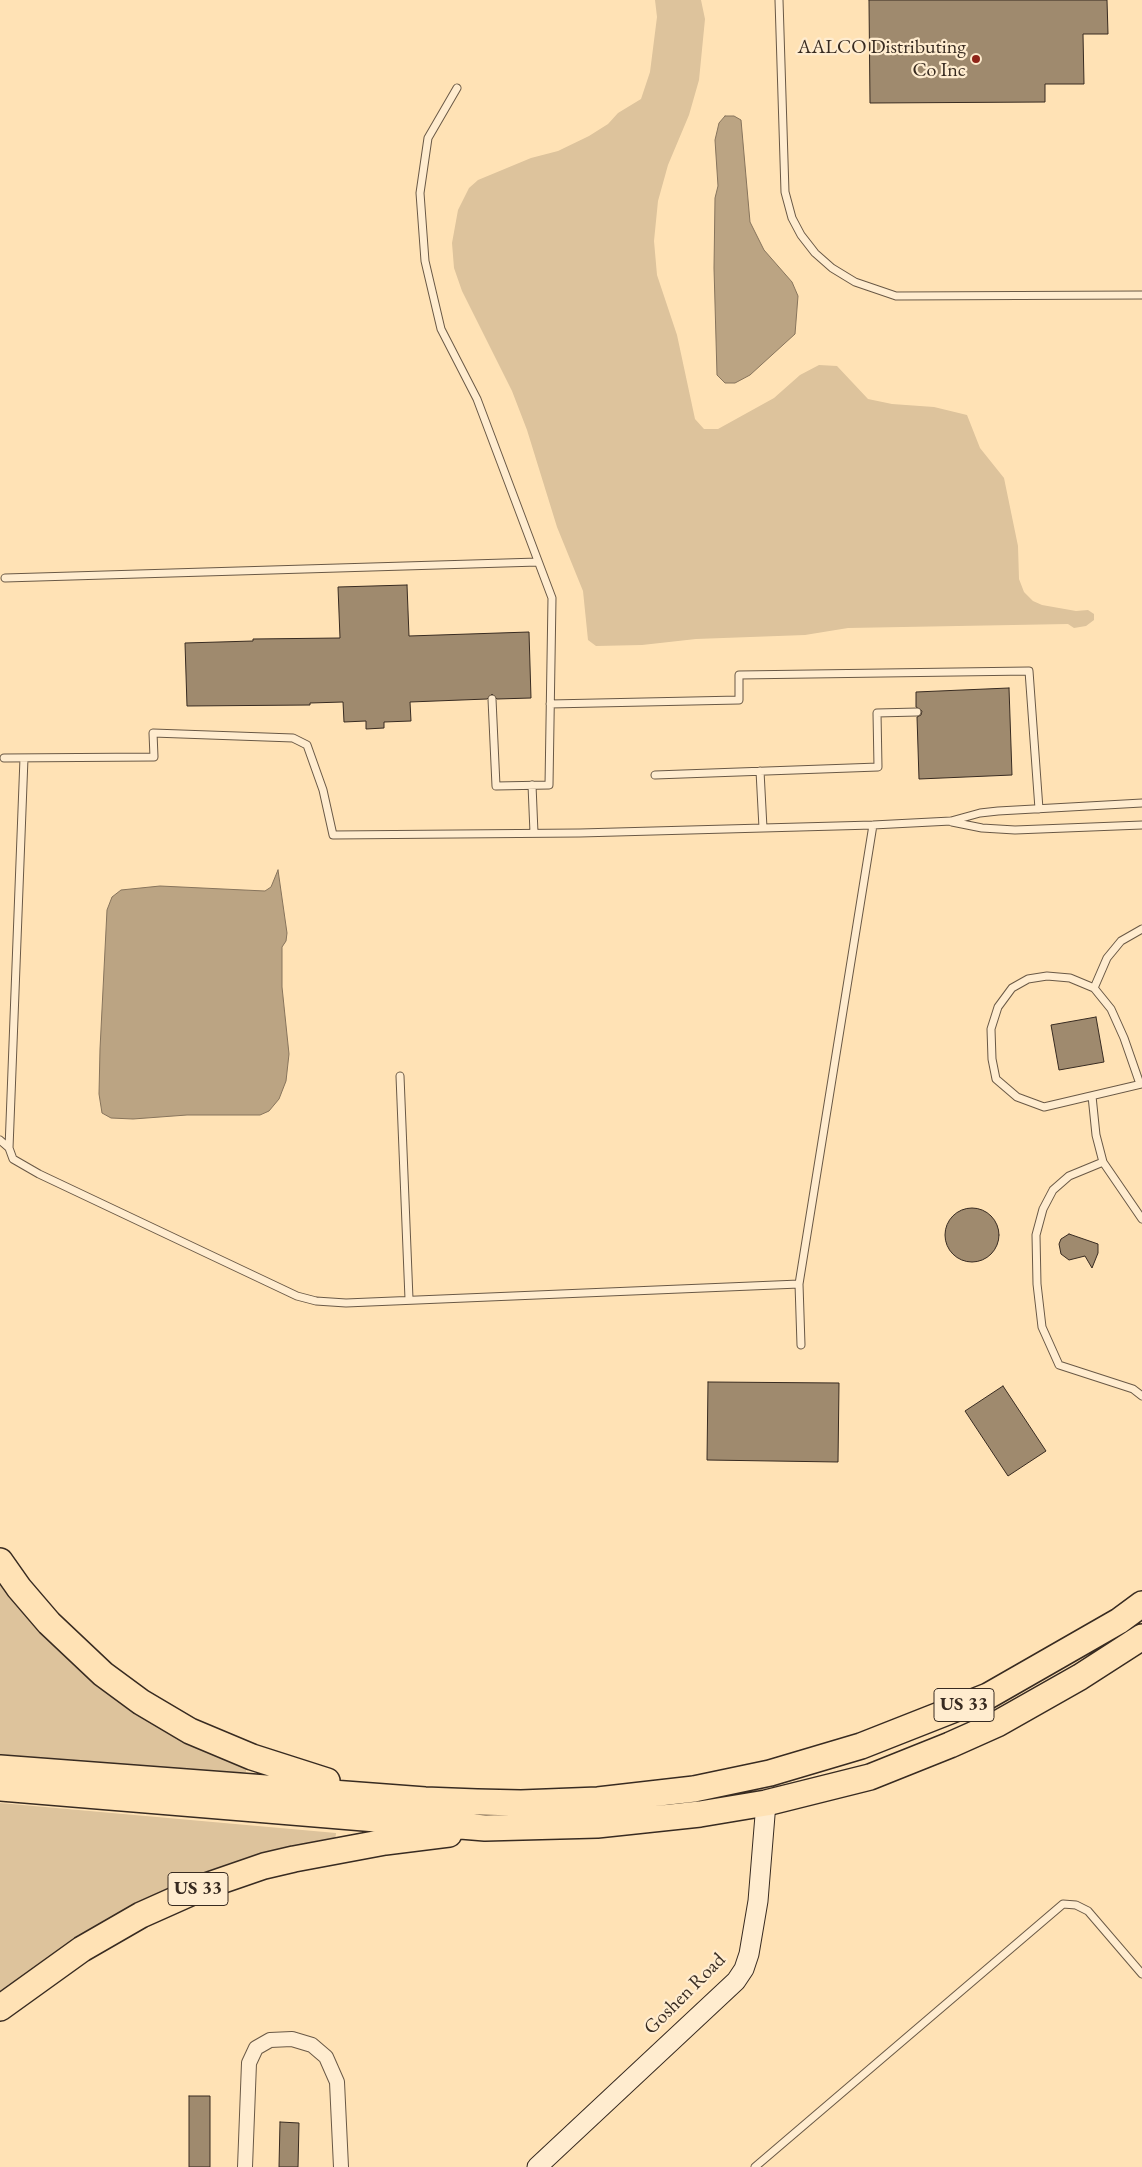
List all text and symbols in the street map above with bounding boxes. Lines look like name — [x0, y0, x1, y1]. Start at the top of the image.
place label: AALCO Distributing Co Inc — [798, 36, 966, 83]
marker: AALCO Distributing Co Inc — [970, 53, 982, 65]
road number: US 33 — [934, 1688, 994, 1722]
road number: US 33 — [168, 1872, 228, 1906]
street label: Goshen Road — [639, 1948, 731, 2040]

